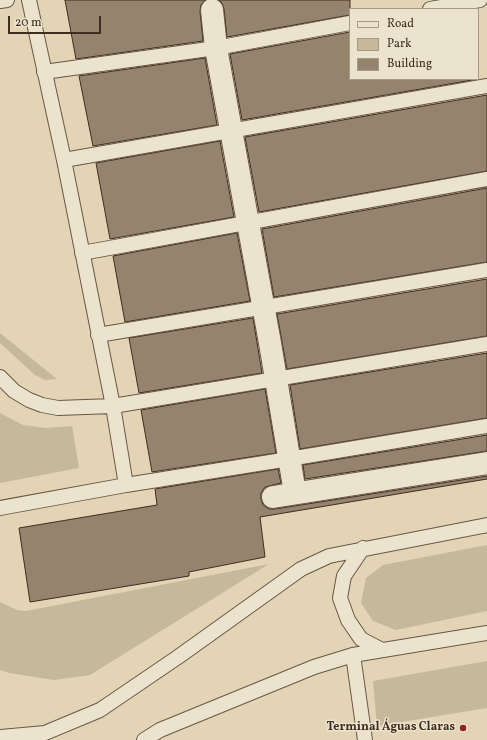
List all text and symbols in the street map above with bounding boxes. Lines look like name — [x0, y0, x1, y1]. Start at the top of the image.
scale bar — [10, 8, 103, 34]
legend — [349, 8, 479, 80]
text: 20 m — [15, 15, 42, 31]
text: Road — [387, 16, 414, 32]
text: Park — [387, 36, 412, 52]
text: Building — [387, 56, 432, 72]
place label: Terminal Águas Claras — [326, 721, 455, 735]
marker: Terminal Águas Claras — [458, 723, 468, 733]

